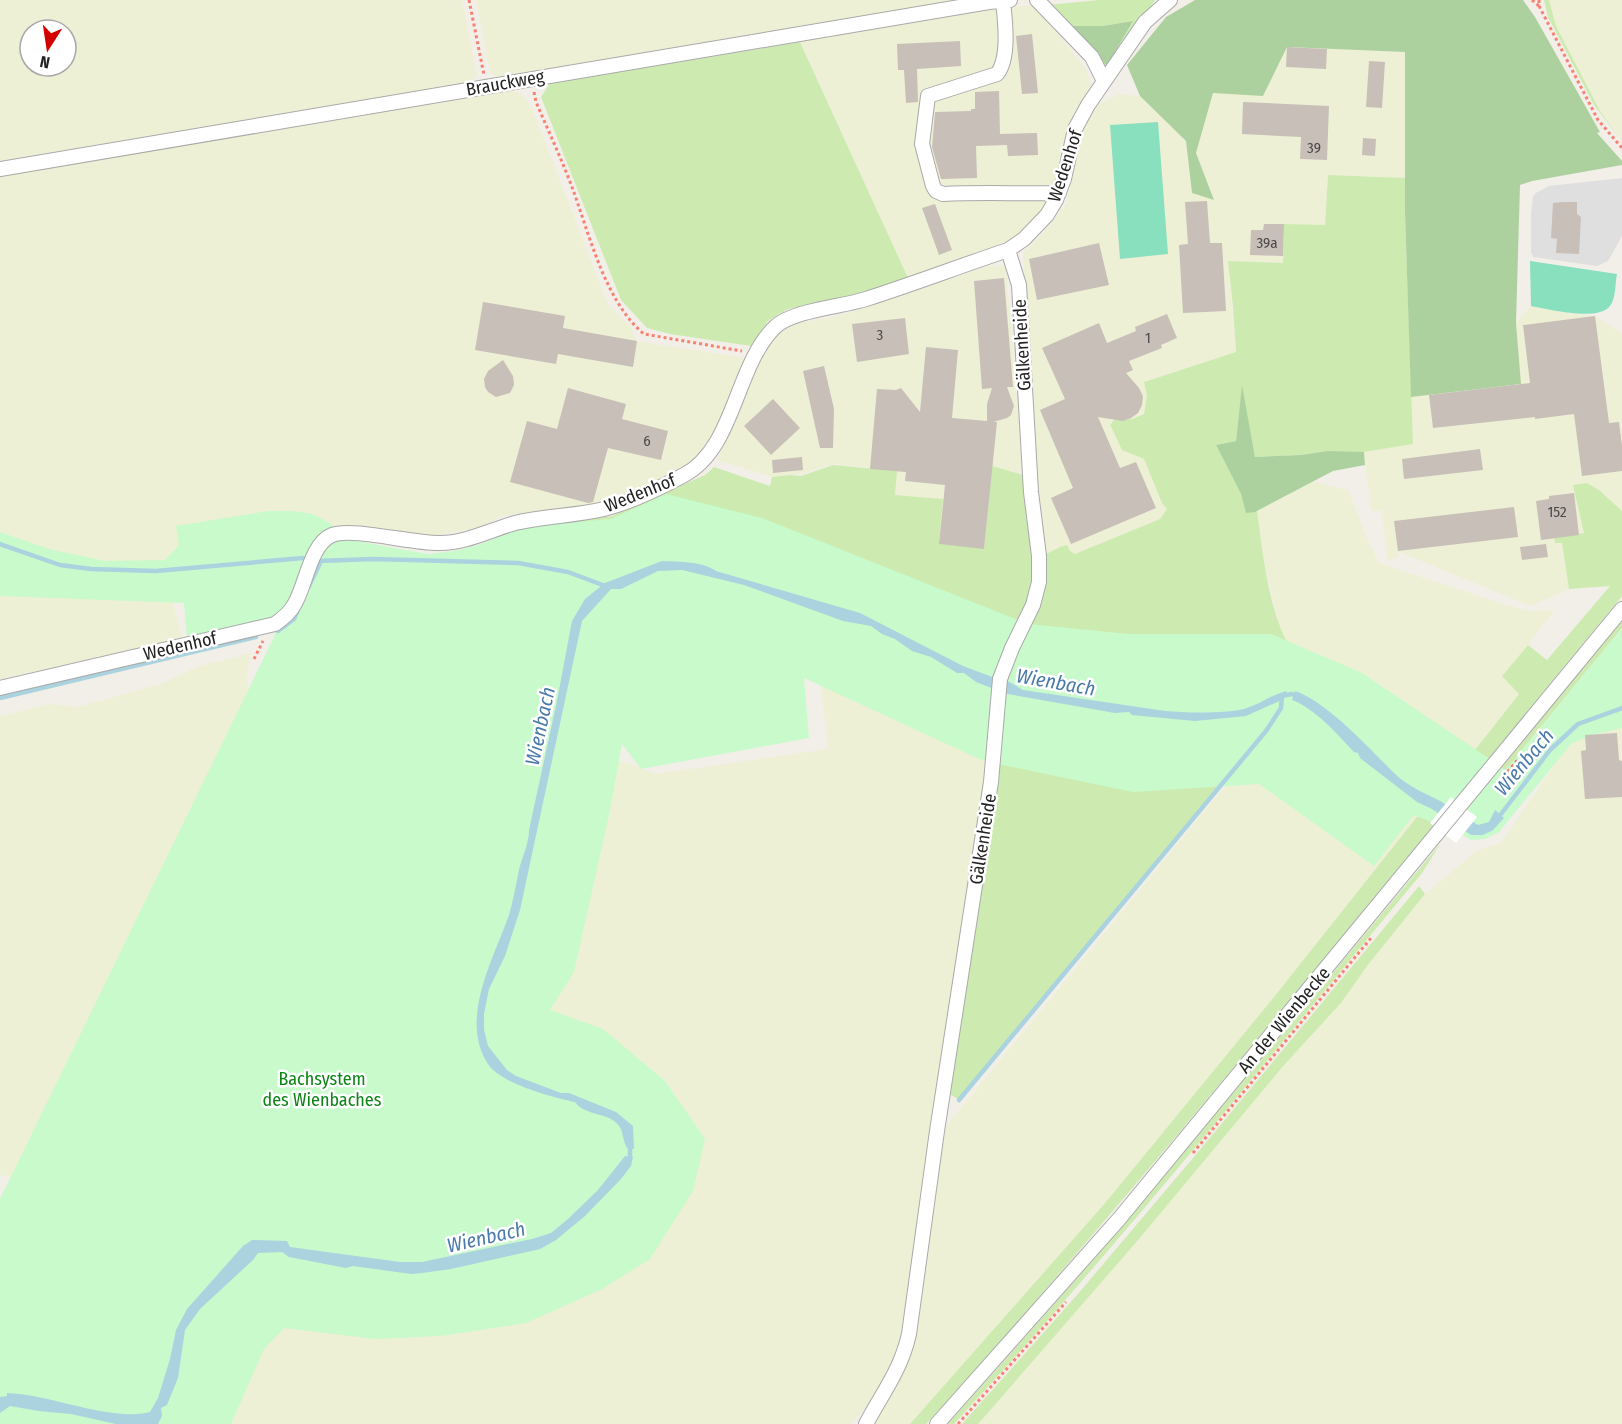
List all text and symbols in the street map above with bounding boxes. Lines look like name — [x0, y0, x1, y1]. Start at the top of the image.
north arrow — [18, 18, 78, 78]
text: N — [38, 52, 52, 72]
street label: Brauckweg — [464, 65, 546, 101]
street label: Wedenhof — [1043, 126, 1087, 205]
house number: 39 — [1307, 139, 1321, 157]
house number: 39a — [1256, 234, 1278, 252]
street label: Gälkenheide — [1009, 298, 1035, 391]
house number: 3 — [877, 326, 884, 344]
house number: 1 — [1145, 329, 1151, 347]
house number: 6 — [643, 432, 651, 450]
street label: Wedenhof — [601, 468, 680, 517]
house number: 152 — [1547, 503, 1567, 521]
street label: Wedenhof — [141, 627, 220, 665]
water label: Wienbach — [1015, 663, 1097, 701]
water label: Wienbach — [520, 685, 560, 767]
water label: Wienbach — [1489, 724, 1559, 800]
street label: Gälkenheide — [965, 792, 1001, 886]
street label: An der Wienbecke — [1233, 962, 1335, 1078]
park label: Bachsystem des Wienbaches — [263, 1068, 382, 1111]
water label: Wienbach — [444, 1216, 528, 1258]

